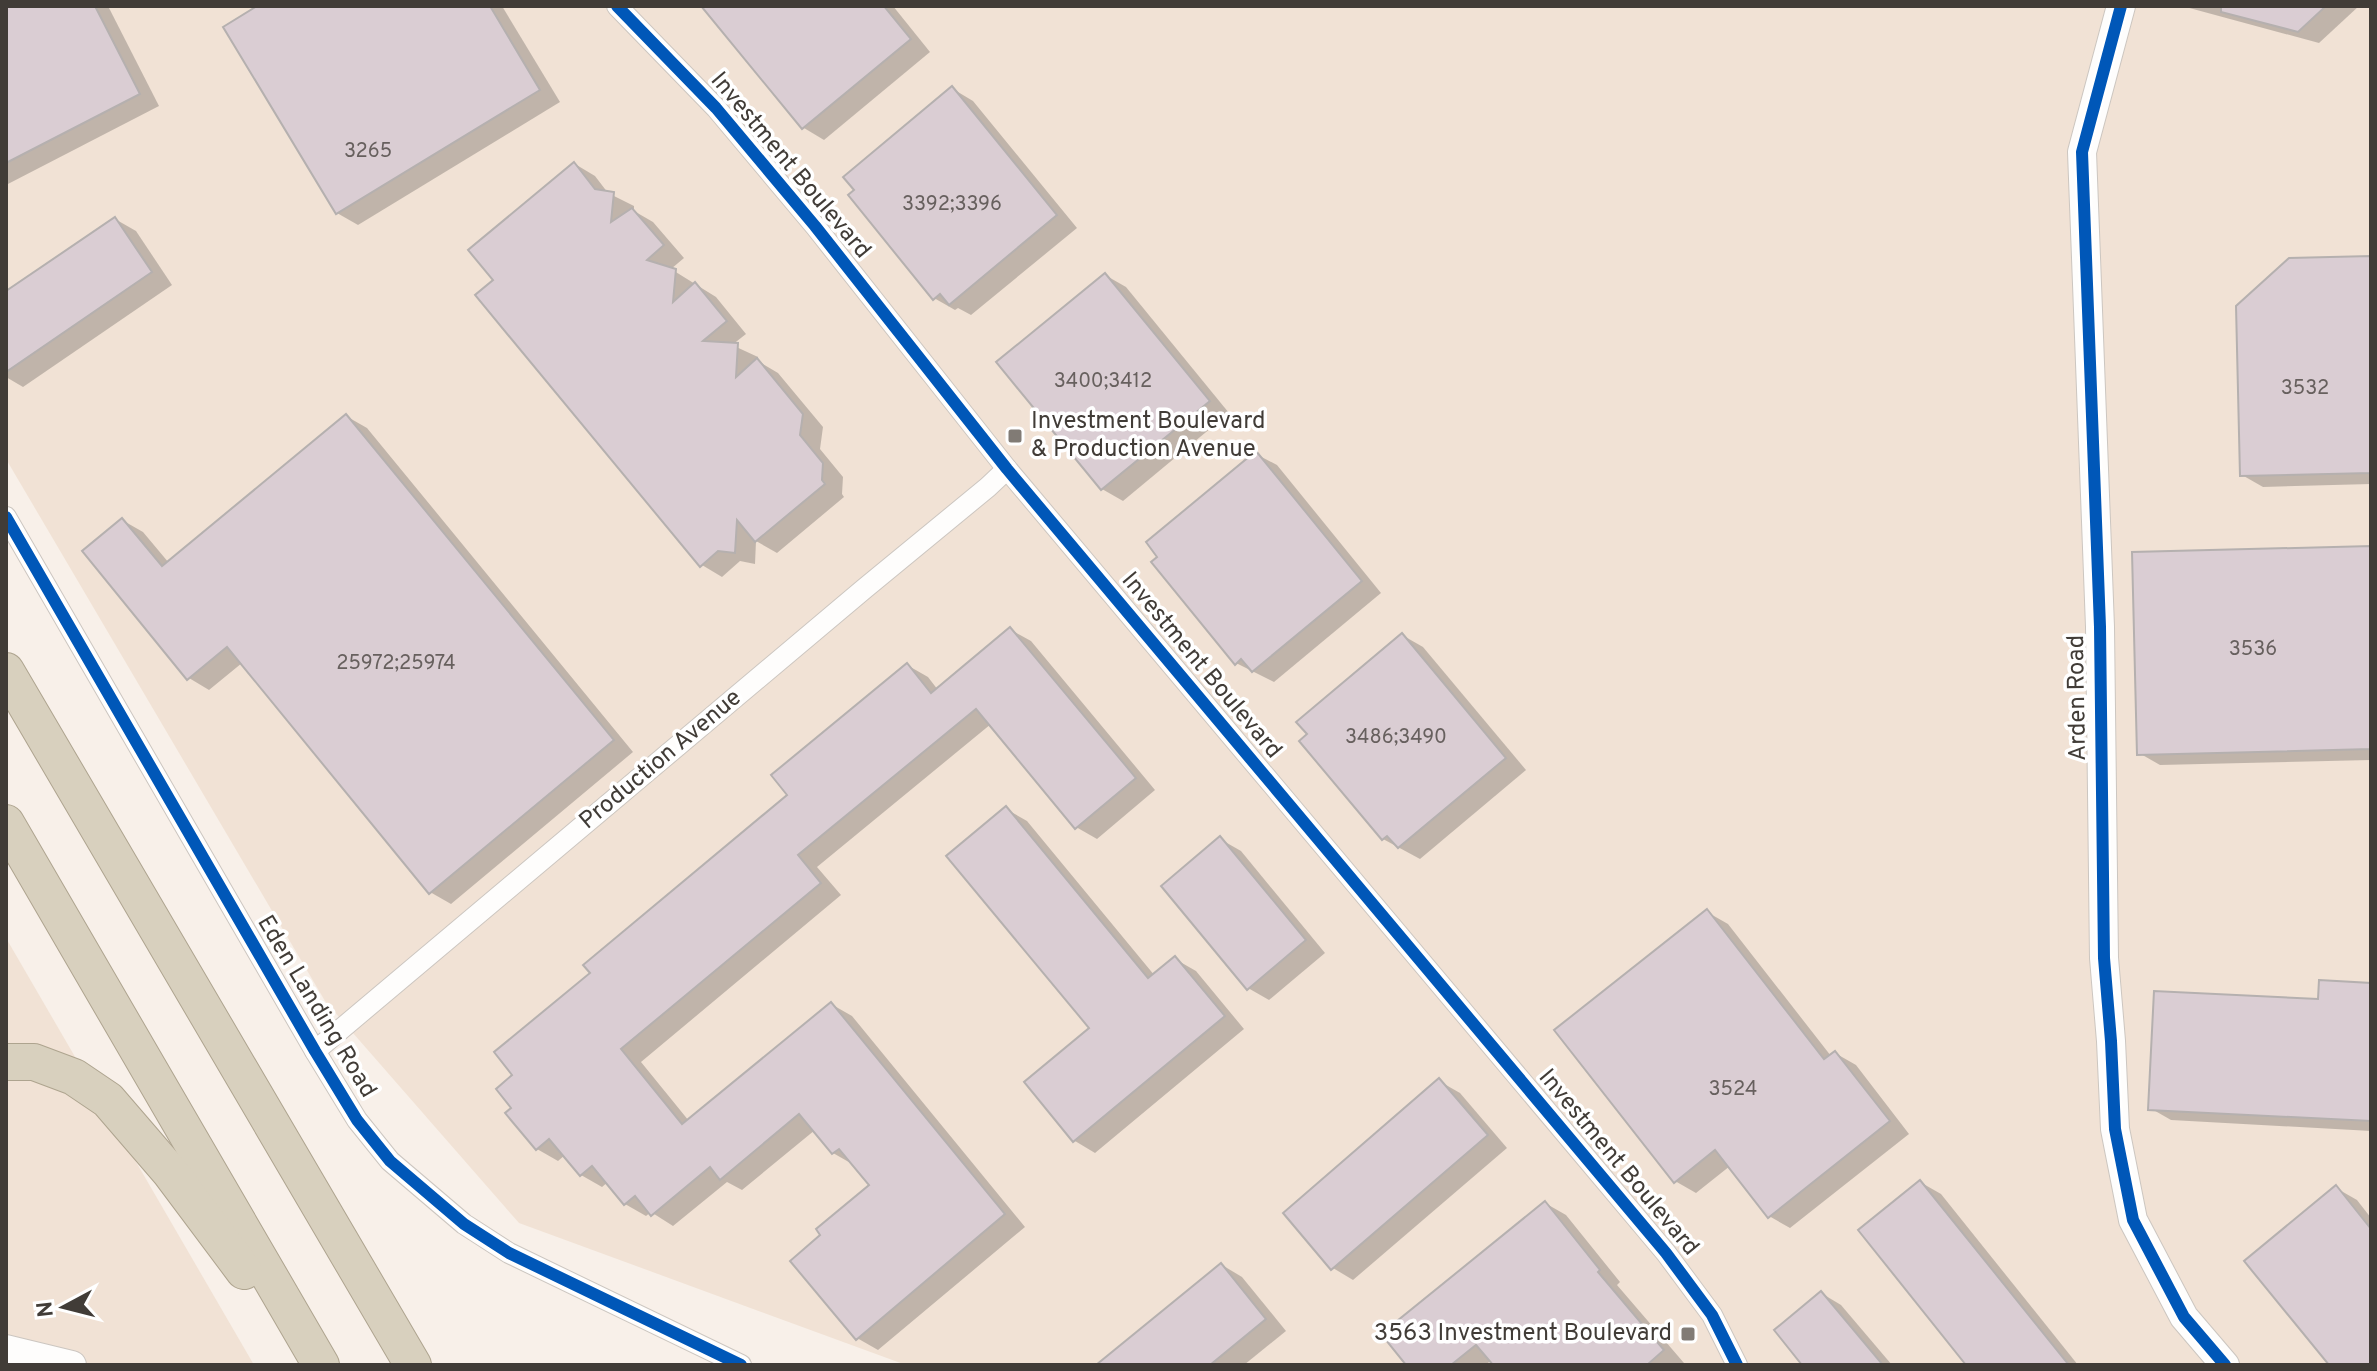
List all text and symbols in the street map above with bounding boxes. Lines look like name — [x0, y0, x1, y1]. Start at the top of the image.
street label: Investment Boulevard — [703, 67, 877, 265]
house number: 3265 — [344, 139, 392, 165]
house number: 3392;3396 — [902, 192, 1002, 218]
house number: 3400;3412 — [1054, 369, 1152, 395]
house number: 3532 — [2281, 376, 2329, 402]
place label: Investment Boulevard & Production Avenue — [1031, 407, 1265, 465]
marker: Investment Boulevard & Production Avenue — [1006, 427, 1024, 445]
street label: Investment Boulevard — [1114, 567, 1288, 765]
street label: Arden Road — [2062, 635, 2094, 761]
house number: 3536 — [2229, 637, 2277, 663]
house number: 25972;25974 — [336, 651, 456, 677]
street label: Production Avenue — [574, 683, 748, 837]
house number: 3486;3490 — [1345, 725, 1447, 751]
street label: Eden Landing Road — [250, 910, 382, 1104]
street label: Investment Boulevard — [1531, 1064, 1705, 1262]
house number: 3524 — [1709, 1077, 1757, 1103]
north arrow — [24, 1267, 104, 1347]
text: N — [32, 1300, 61, 1319]
place label: 3563 Investment Boulevard — [1374, 1319, 1672, 1349]
marker: 3563 Investment Boulevard — [1679, 1325, 1697, 1343]

